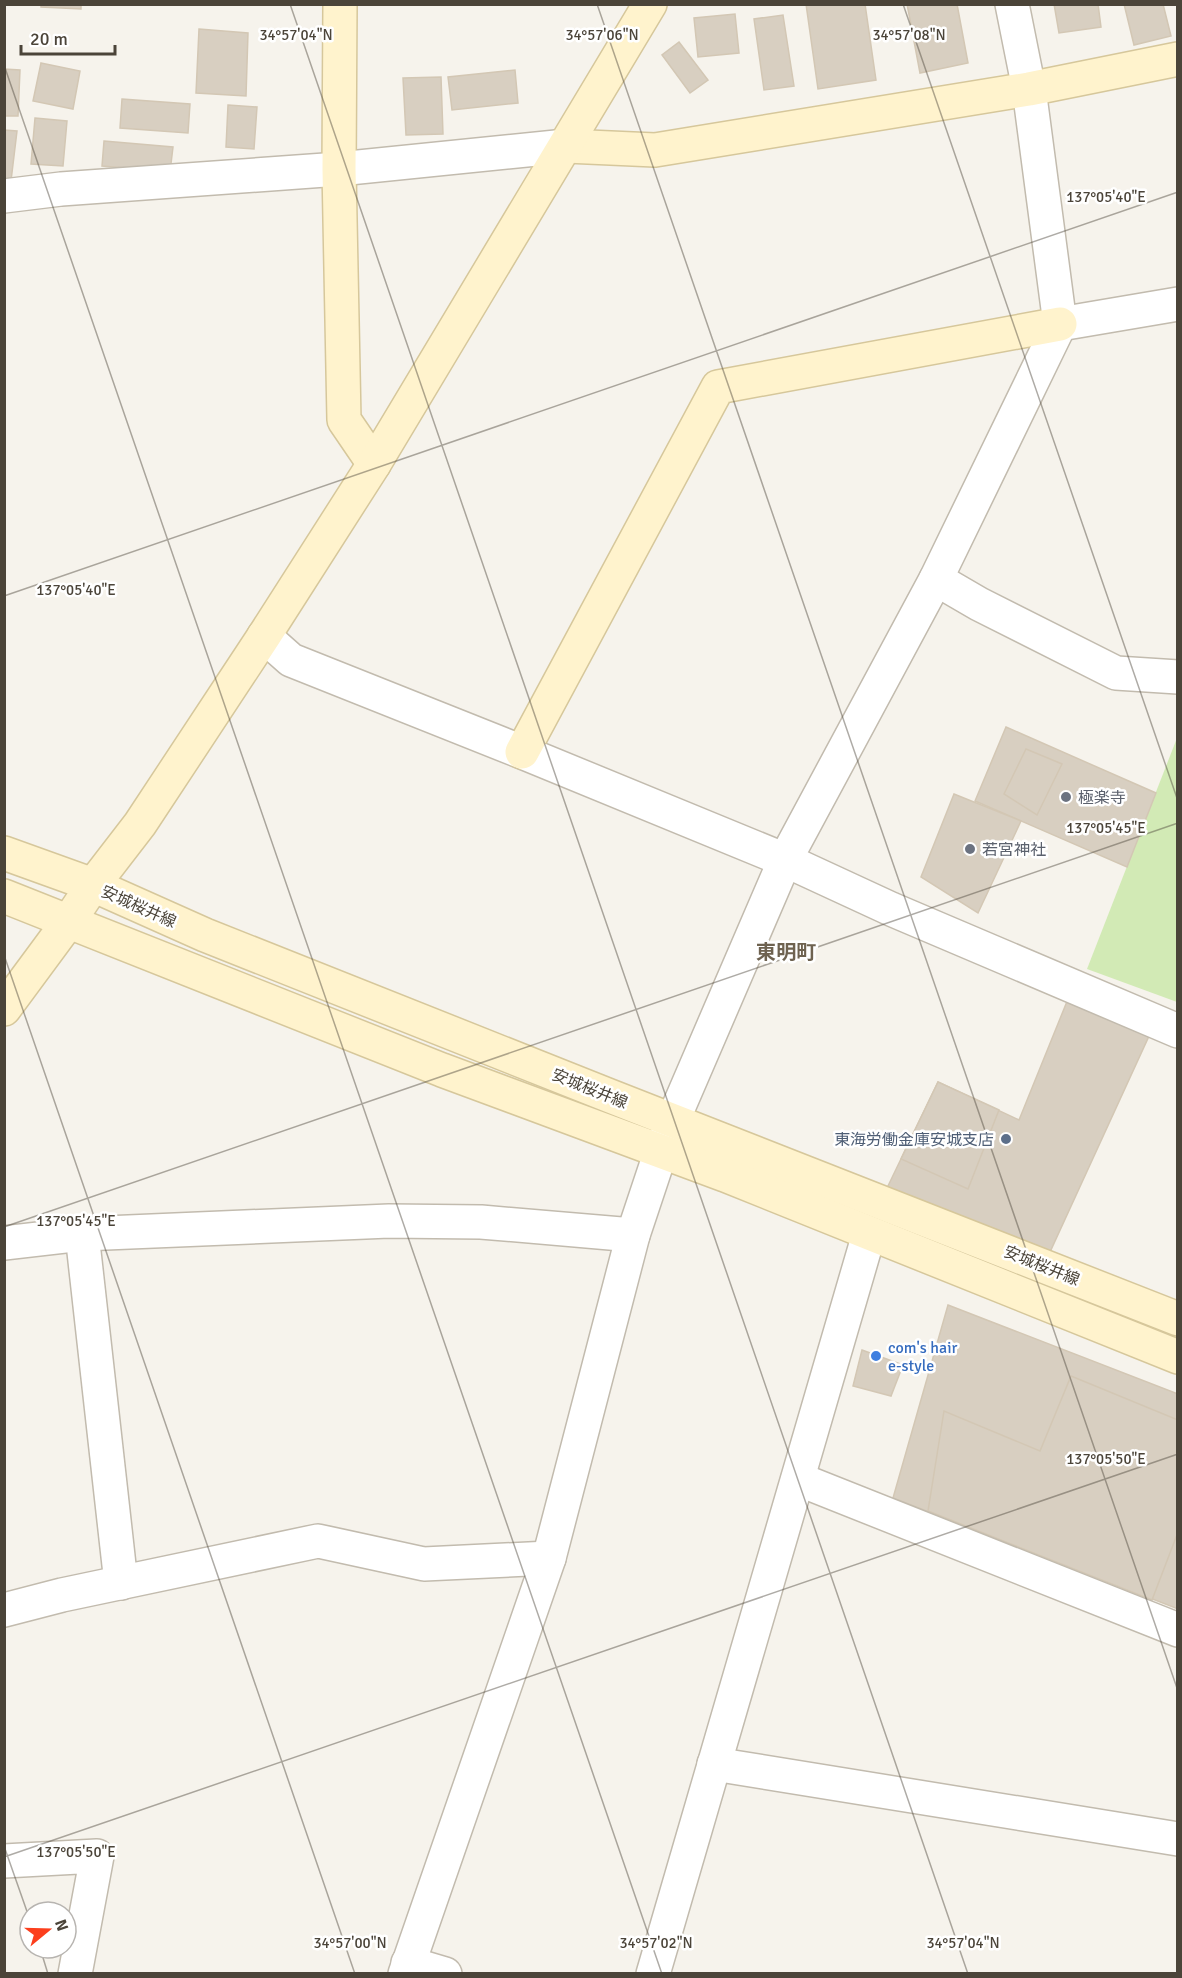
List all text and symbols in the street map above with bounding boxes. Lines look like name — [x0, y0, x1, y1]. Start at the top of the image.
scale bar — [21, 18, 116, 56]
text: 34°57'04"N — [259, 26, 333, 44]
text: 34°57'06"N — [565, 26, 639, 44]
text: 34°57'08"N — [872, 26, 946, 44]
text: 20 m — [30, 28, 68, 50]
text: 137°05'40"E — [1066, 188, 1146, 206]
text: 137°05'40"E — [36, 581, 116, 599]
place label: 極楽寺 — [1078, 788, 1126, 808]
marker: 極楽寺 — [1059, 790, 1073, 804]
text: 137°05'45"E — [1066, 819, 1146, 837]
place label: 若宮神社 — [982, 840, 1046, 860]
marker: 若宮神社 — [963, 842, 977, 856]
street label: 安城桜井線 — [98, 882, 179, 932]
district label: 東明町 — [756, 940, 816, 965]
street label: 安城桜井線 — [549, 1065, 630, 1113]
place label: 東海労働金庫安城支店 — [834, 1130, 994, 1150]
marker: 東海労働金庫安城支店 — [999, 1132, 1013, 1146]
text: 137°05'45"E — [36, 1212, 116, 1230]
street label: 安城桜井線 — [1001, 1242, 1082, 1290]
place label: com's hair e-style — [888, 1338, 958, 1376]
marker: com's hair e-style — [869, 1349, 883, 1363]
text: 137°05'50"E — [1066, 1450, 1146, 1468]
text: 137°05'50"E — [36, 1843, 116, 1861]
north arrow — [18, 1900, 78, 1960]
text: N — [50, 1917, 73, 1934]
text: 34°57'00"N — [313, 1934, 387, 1952]
text: 34°57'02"N — [619, 1934, 693, 1952]
text: 34°57'04"N — [926, 1934, 1000, 1952]

